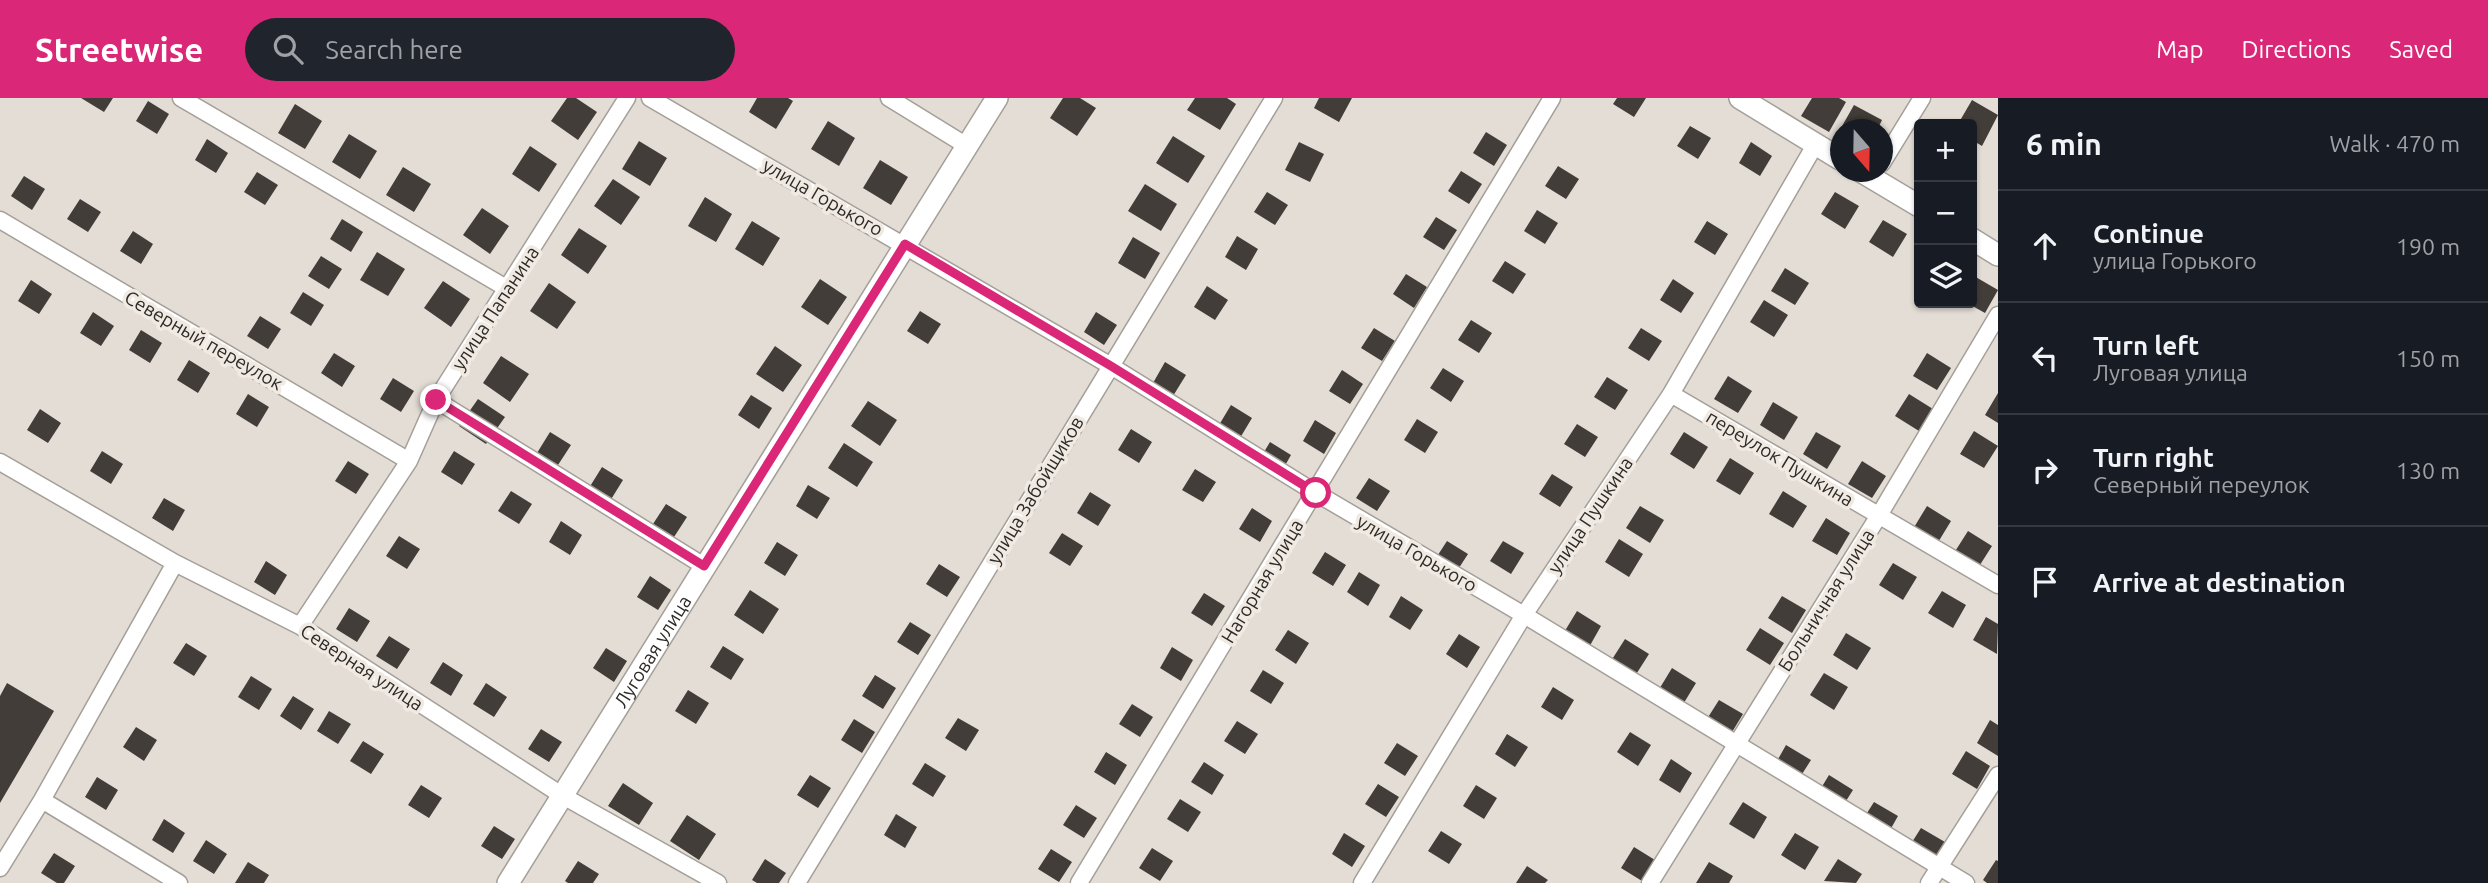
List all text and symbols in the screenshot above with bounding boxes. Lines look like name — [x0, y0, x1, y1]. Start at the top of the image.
search box — [245, 18, 735, 81]
icon: search — [269, 30, 307, 68]
text: Streetwise — [35, 31, 203, 68]
text: Search here — [325, 35, 463, 64]
text: Map — [2156, 36, 2203, 63]
text: Directions — [2241, 36, 2351, 63]
text: Saved — [2389, 36, 2453, 63]
north arrow — [1830, 119, 1893, 182]
map controls — [1914, 119, 1977, 308]
button: + — [1914, 119, 1977, 182]
text: 6 min — [2026, 127, 2102, 161]
text: Walk · 470 m — [2329, 131, 2460, 156]
street label: улица Горького — [759, 154, 887, 240]
button: − — [1914, 182, 1977, 245]
text: Continue — [2093, 219, 2204, 248]
icon: ahead — [2026, 227, 2064, 265]
text: 190 m — [2396, 234, 2460, 259]
street label: улица Папанина — [447, 242, 543, 374]
button: layers — [1914, 245, 1977, 308]
text: улица Горького — [2093, 248, 2257, 273]
street label: Северный переулок — [121, 286, 287, 394]
text: Turn left — [2093, 331, 2199, 360]
icon: left — [2026, 339, 2064, 377]
text: 150 m — [2396, 346, 2460, 371]
text: Луговая улица — [2093, 360, 2248, 385]
route end — [420, 384, 451, 415]
street label: переулок Пушкина — [1702, 405, 1858, 511]
street label: улица Забойщиков — [982, 412, 1088, 568]
text: Turn right — [2093, 443, 2214, 472]
icon: right — [2026, 451, 2064, 489]
street label: улица Пушкина — [1543, 453, 1637, 577]
text: 130 m — [2396, 458, 2460, 483]
text: Северный переулок — [2093, 472, 2310, 497]
route start — [1300, 477, 1331, 508]
street label: улица Горького — [1353, 510, 1481, 596]
street label: Нагорная улица — [1216, 515, 1308, 647]
street label: Больничная улица — [1773, 525, 1879, 675]
icon: arrive — [2026, 563, 2064, 601]
text: Arrive at destination — [2093, 568, 2346, 597]
street label: Луговая улица — [609, 591, 696, 711]
street label: Северная улица — [297, 619, 427, 715]

